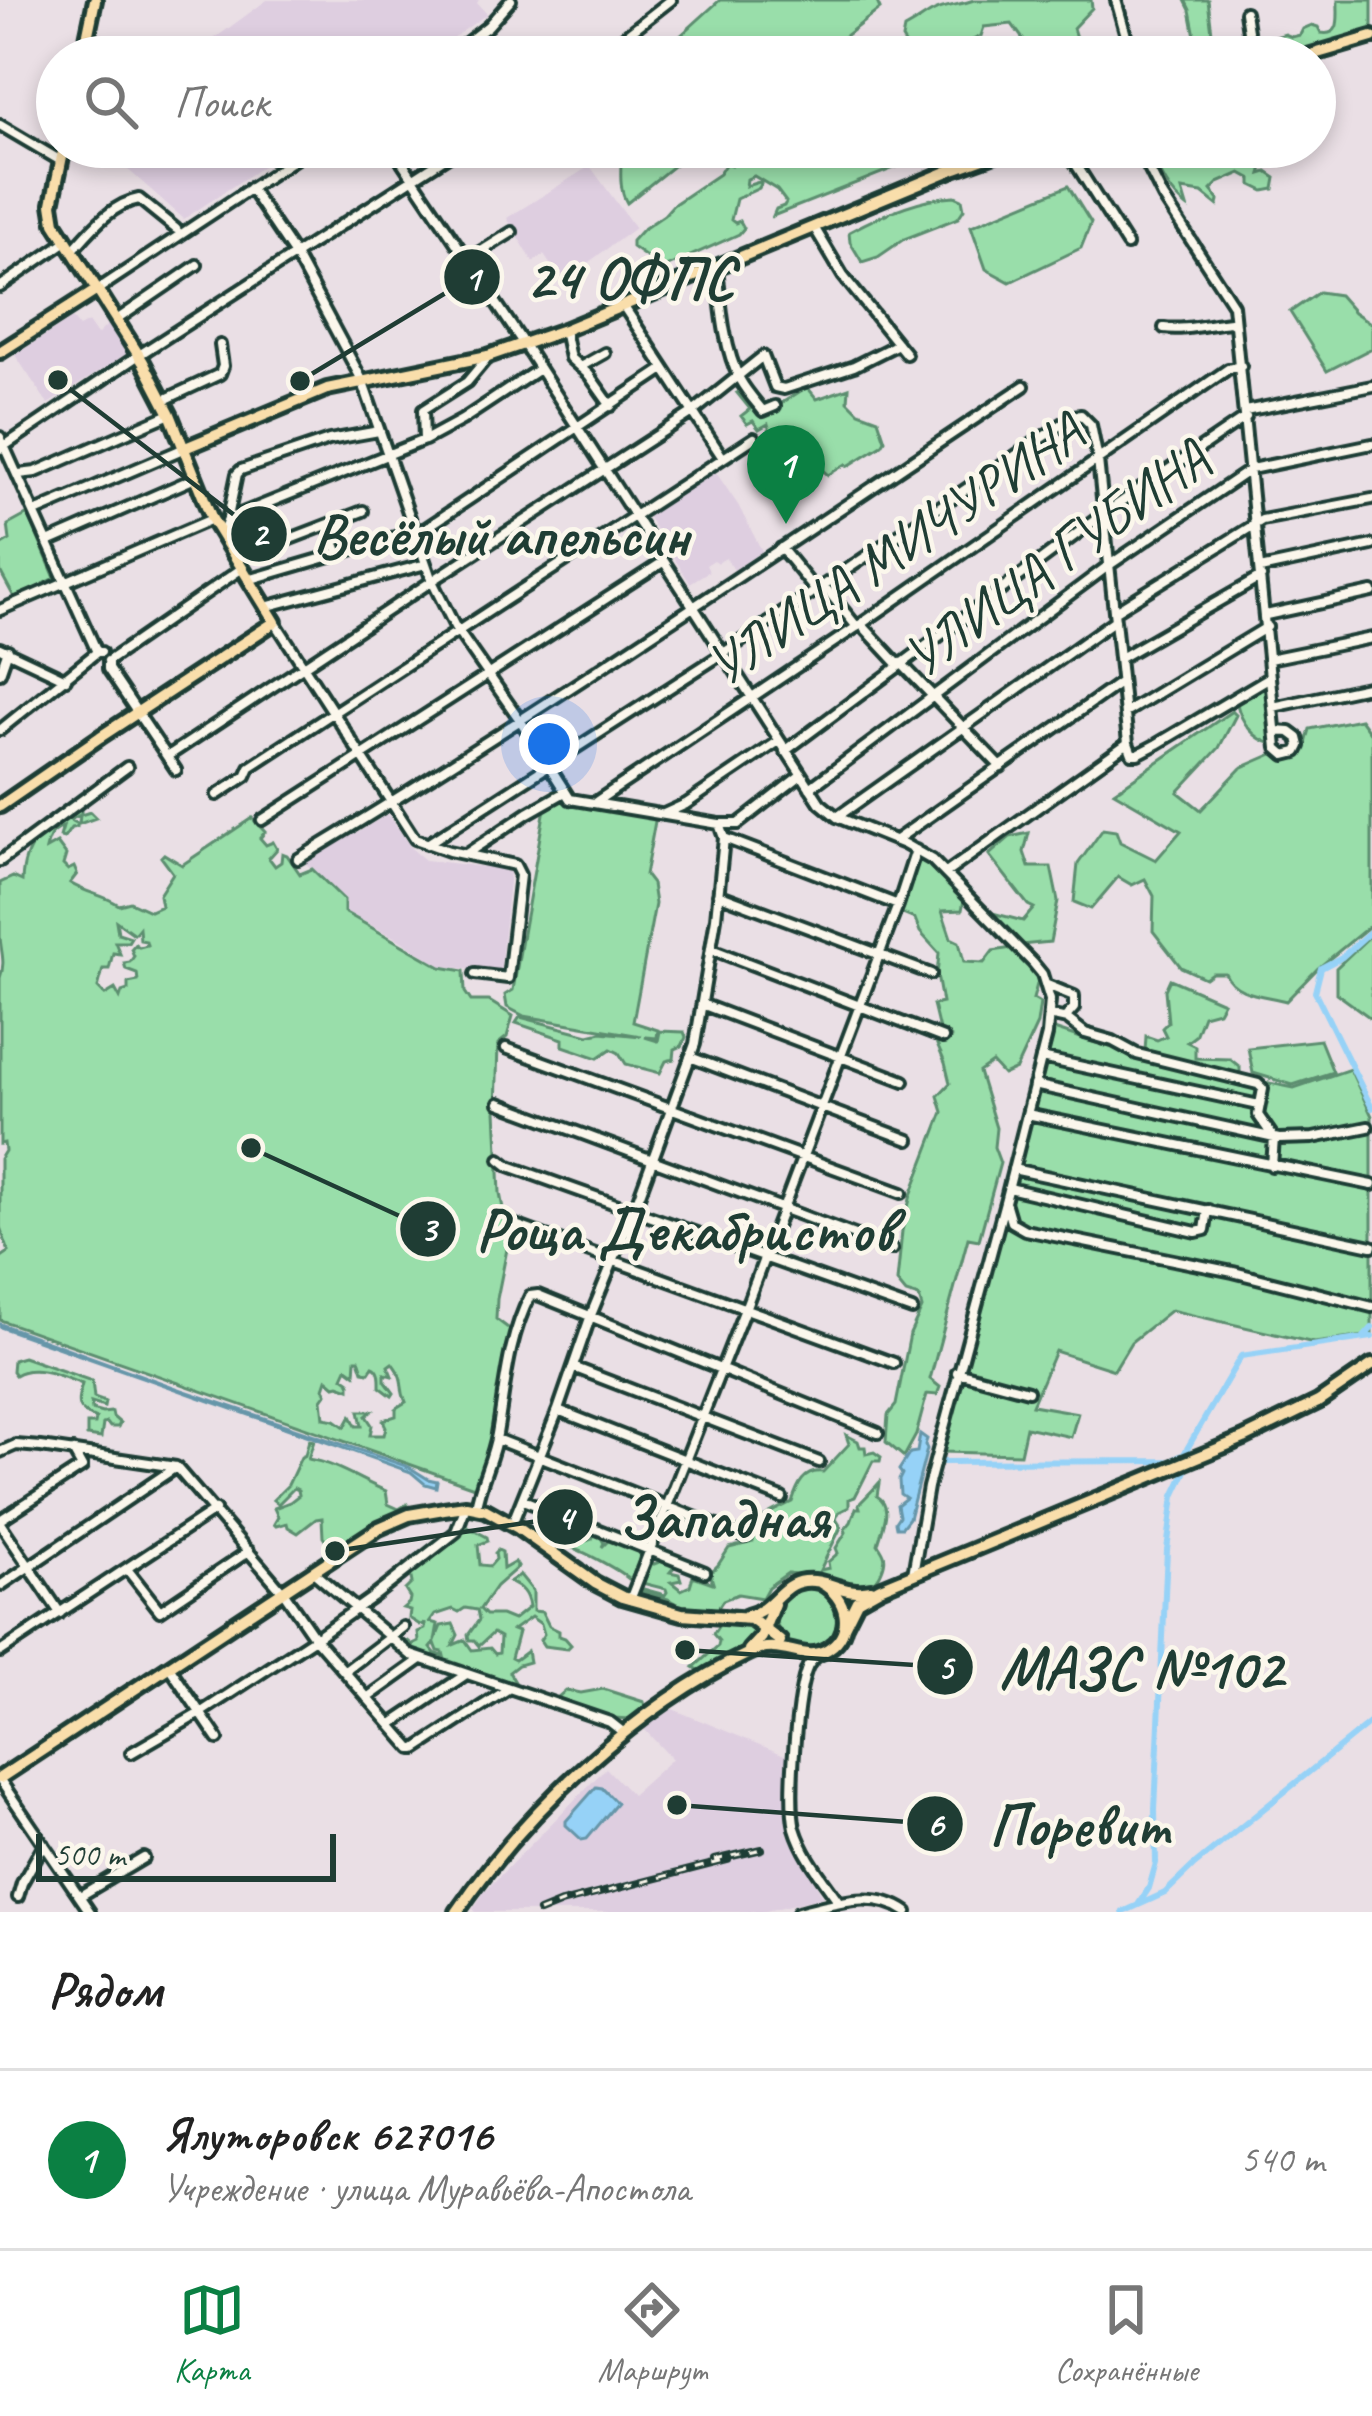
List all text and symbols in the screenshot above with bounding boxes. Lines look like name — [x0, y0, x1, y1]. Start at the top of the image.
search box — [36, 36, 1336, 168]
icon: search — [78, 69, 144, 135]
text: Поиск — [174, 74, 269, 131]
callout: 24 ОФПС — [442, 229, 758, 325]
text: 24 ОФПС — [526, 240, 741, 316]
text: 1 — [464, 255, 484, 301]
street label: УЛИЦА МИЧУРИНА — [693, 395, 1099, 701]
street label: УЛИЦА ГУБИНА — [889, 422, 1224, 693]
pin: 1 — [747, 425, 825, 524]
callout: Весёлый апельсин — [229, 486, 712, 582]
text: Весёлый апельсин — [313, 497, 692, 573]
text: 2 — [251, 511, 271, 557]
your location — [519, 714, 579, 774]
callout: Роща Декабристов — [398, 1181, 912, 1277]
text: Роща Декабристов — [476, 1192, 906, 1268]
text: 3 — [420, 1206, 440, 1252]
callout: Западная — [535, 1469, 853, 1565]
text: Западная — [619, 1480, 832, 1556]
text: 4 — [557, 1495, 577, 1541]
callout: МАЗС №102 — [915, 1619, 1306, 1715]
text: МАЗС №102 — [999, 1630, 1288, 1706]
text: 5 — [937, 1644, 956, 1690]
callout: Поревит — [905, 1776, 1195, 1872]
text: Поревит — [989, 1787, 1173, 1863]
text: 6 — [927, 1801, 946, 1847]
scale bar — [36, 1828, 336, 1881]
text: 500 m — [54, 1834, 125, 1876]
text: Рядом — [48, 1958, 162, 2022]
text: Ялуторовск 627016 — [162, 2107, 492, 2164]
text: 1 — [78, 2135, 96, 2184]
text: 540 m — [1240, 2135, 1324, 2184]
text: Учреждение · улица Муравьёва-Апостола — [162, 2164, 690, 2213]
tab: Карта — [174, 2277, 250, 2391]
tab: Маршрут — [598, 2277, 707, 2391]
tab: Сохранённые — [1055, 2277, 1198, 2391]

